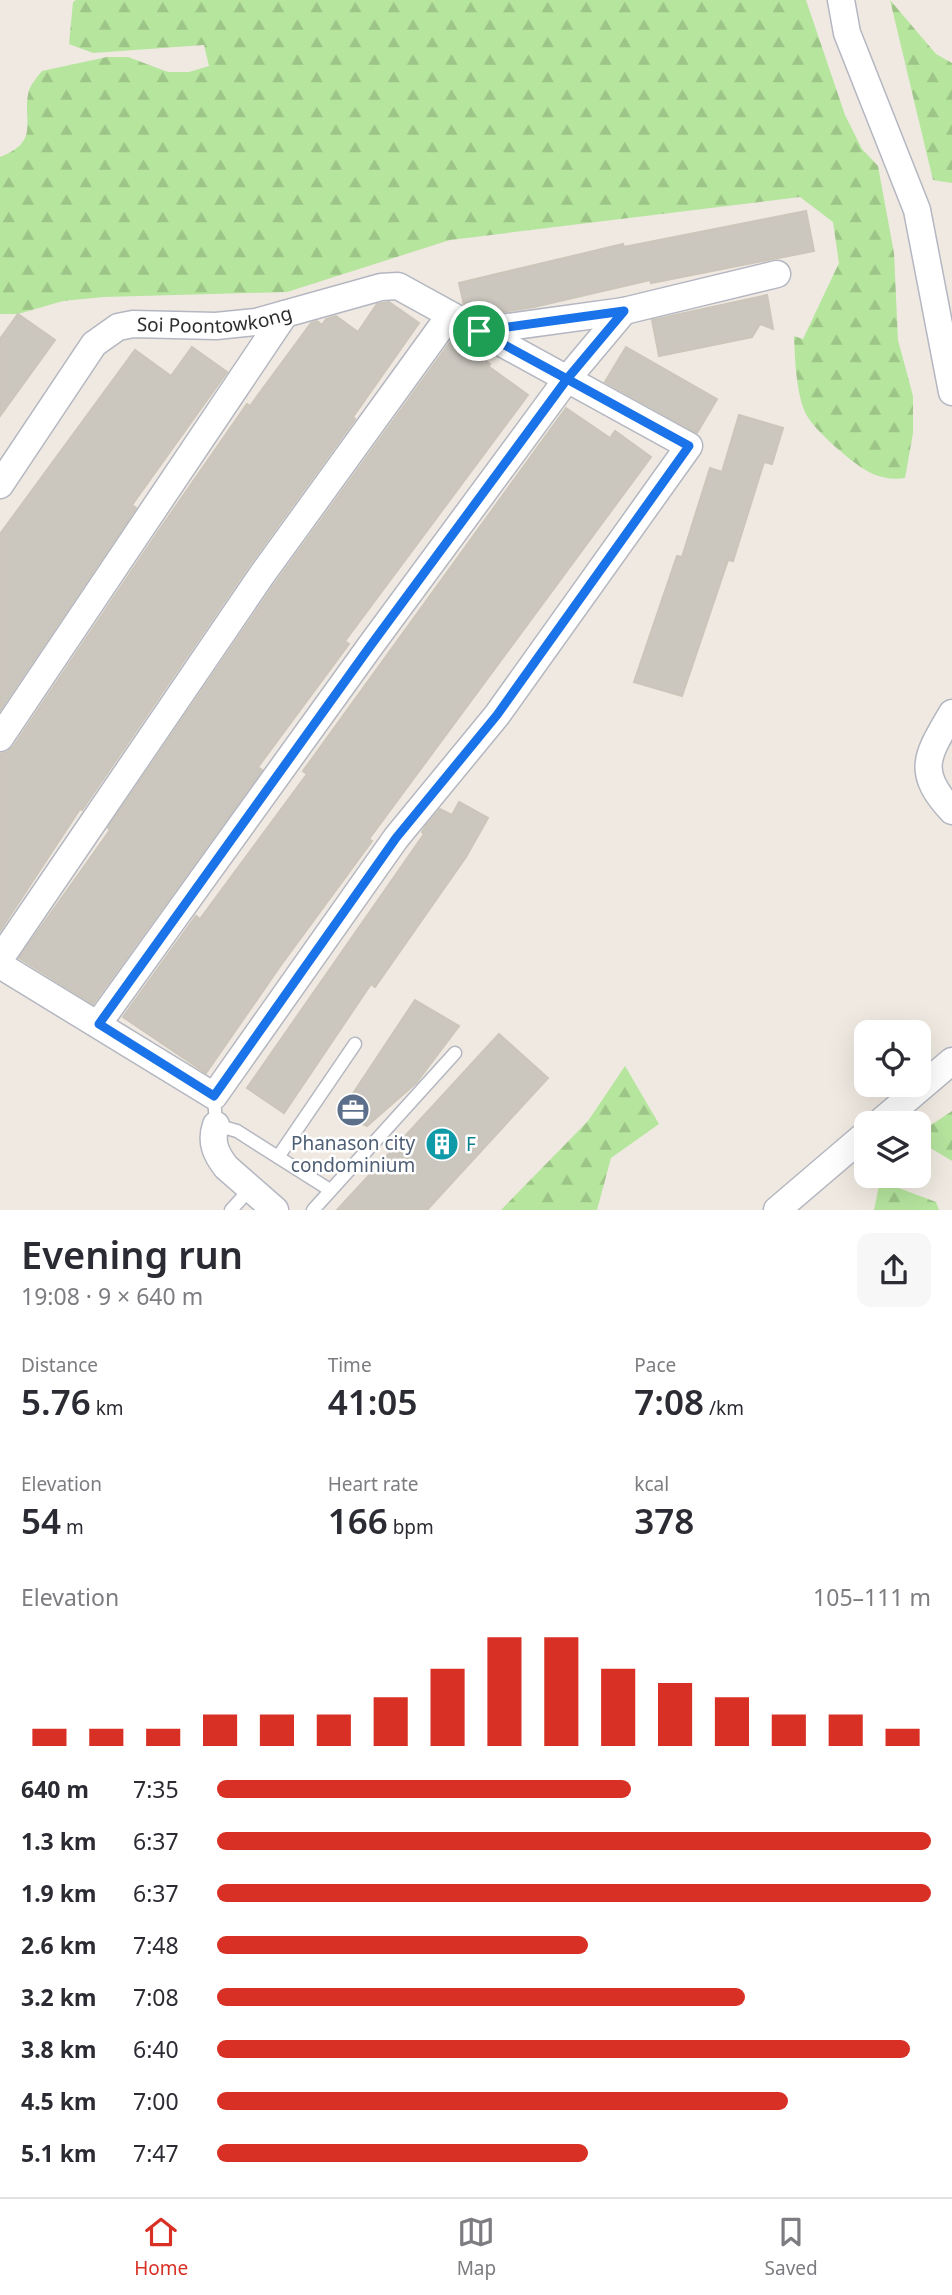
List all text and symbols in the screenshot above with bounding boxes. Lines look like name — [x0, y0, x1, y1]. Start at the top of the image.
street label: Soi Poontowkong — [136, 300, 295, 339]
pin — [449, 301, 509, 361]
icon: arrive — [460, 312, 498, 350]
map controls — [854, 1020, 931, 1188]
button: locate — [854, 1020, 931, 1097]
office icon: Phanason city condominium — [334, 1091, 372, 1129]
button: layers — [854, 1111, 931, 1188]
building icon: F — [423, 1125, 461, 1163]
place label: Phanason city condominium — [291, 1130, 415, 1178]
place label: F — [466, 1131, 476, 1157]
text: Evening run — [21, 1228, 243, 1280]
button: share — [857, 1233, 931, 1307]
text: 19:08 · 9 × 640 m — [21, 1280, 203, 1312]
text: Distance — [21, 1352, 98, 1378]
text: Time — [328, 1352, 372, 1378]
text: Pace — [634, 1352, 676, 1378]
text: 5.76 — [21, 1378, 91, 1425]
text: 41:05 — [328, 1378, 417, 1425]
text: 7:08 — [634, 1378, 704, 1425]
text: km — [91, 1395, 124, 1421]
text: /km — [704, 1395, 744, 1421]
text: Elevation — [21, 1471, 102, 1497]
text: Heart rate — [328, 1471, 418, 1497]
text: kcal — [634, 1471, 669, 1497]
text: 54 — [21, 1497, 61, 1544]
text: 166 — [328, 1497, 388, 1544]
text: 378 — [634, 1497, 694, 1544]
text: m — [61, 1514, 84, 1540]
text: bpm — [388, 1514, 434, 1540]
text: Elevation — [21, 1581, 119, 1613]
text: 105–111 m — [813, 1581, 931, 1613]
text: 640 m — [21, 1773, 89, 1805]
text: 7:35 — [133, 1773, 179, 1805]
text: 1.3 km — [21, 1825, 96, 1857]
text: 6:37 — [133, 1825, 179, 1857]
text: 1.9 km — [21, 1877, 96, 1909]
text: 6:37 — [133, 1877, 179, 1909]
text: 2.6 km — [21, 1929, 96, 1961]
text: 7:48 — [133, 1929, 179, 1961]
text: 3.2 km — [21, 1981, 96, 2013]
text: 7:08 — [133, 1981, 179, 2013]
text: 3.8 km — [21, 2033, 96, 2065]
text: 6:40 — [133, 2033, 179, 2065]
text: 4.5 km — [21, 2085, 96, 2117]
text: 7:00 — [133, 2085, 179, 2117]
text: 5.1 km — [21, 2137, 96, 2169]
text: 7:47 — [133, 2137, 179, 2169]
tab: Home — [134, 2213, 188, 2281]
tab: Map — [457, 2213, 496, 2281]
tab: Saved — [765, 2213, 818, 2281]

